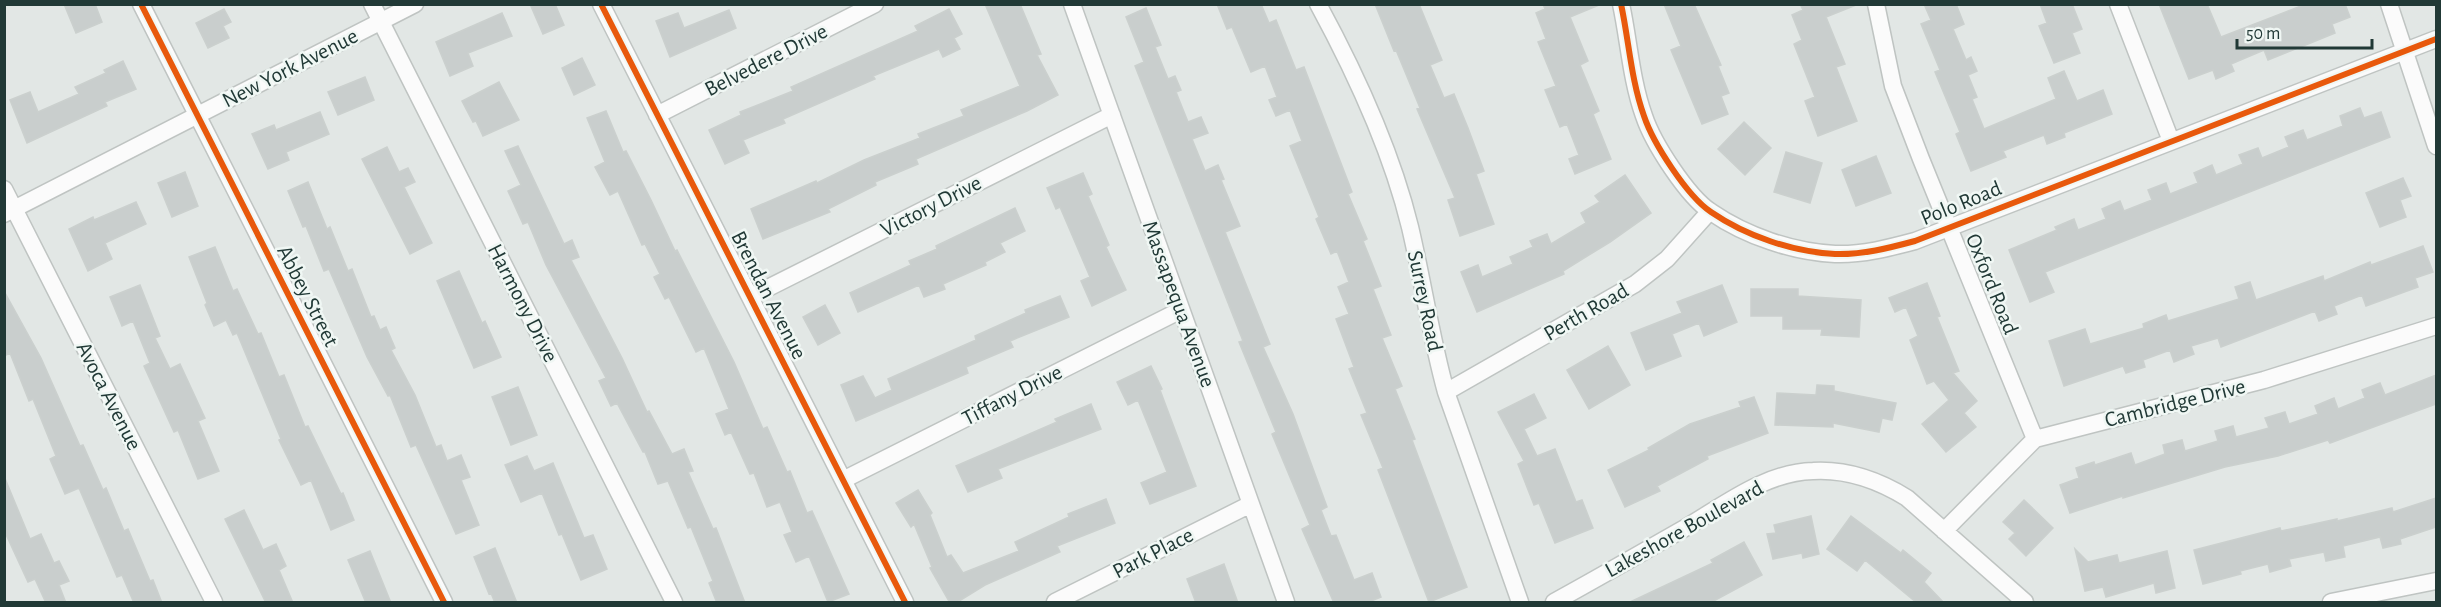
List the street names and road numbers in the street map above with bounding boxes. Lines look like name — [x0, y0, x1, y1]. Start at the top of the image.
street label: Belvedere Drive — [701, 20, 831, 100]
street label: New York Avenue — [219, 24, 361, 112]
street label: Victory Drive — [877, 171, 985, 241]
street label: Polo Road — [1917, 177, 2005, 229]
street label: Massapequa Avenue — [1139, 218, 1219, 390]
street label: Brendan Avenue — [727, 227, 811, 363]
street label: Oxford Road — [1962, 231, 2022, 337]
street label: Harmony Drive — [484, 240, 562, 366]
street label: Abbey Street — [273, 242, 343, 350]
street label: Surrey Road — [1404, 249, 1446, 353]
street label: Perth Road — [1540, 279, 1632, 345]
street label: Avoca Avenue — [72, 338, 146, 454]
street label: Tiffany Drive — [959, 360, 1065, 430]
street label: Cambridge Drive — [2102, 375, 2248, 431]
street label: Lakeshore Boulevard — [1601, 477, 1767, 581]
street label: Park Place — [1109, 523, 1197, 583]

